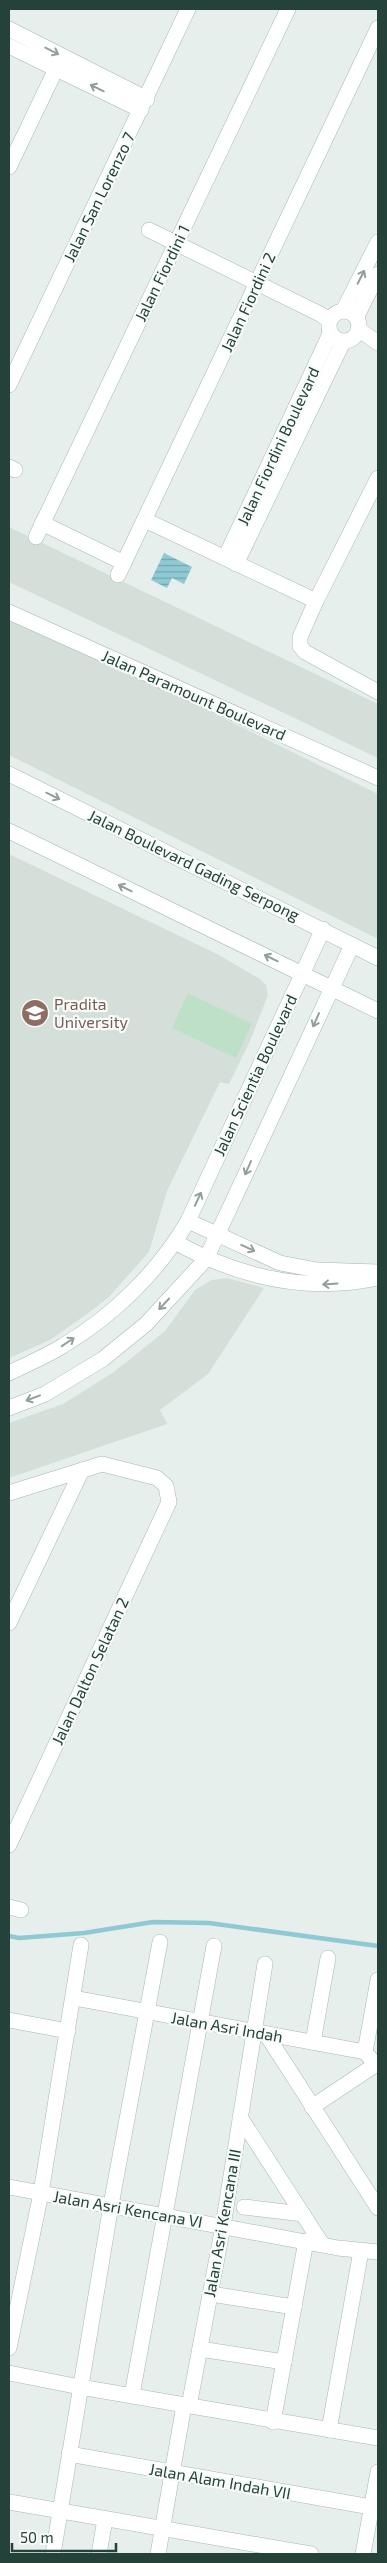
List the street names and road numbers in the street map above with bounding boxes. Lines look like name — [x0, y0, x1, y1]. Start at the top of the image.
street label: Jalan San Lorenzo 7 — [59, 129, 138, 265]
street label: Jalan Fiordini 1 — [130, 221, 193, 324]
street label: Jalan Fiordini 2 — [216, 249, 279, 355]
street label: Jalan Fiordini Boulevard — [232, 364, 323, 528]
street label: Jalan Paramount Boulevard — [99, 645, 289, 744]
street label: Jalan Boulevard Gading Serpong — [86, 805, 303, 924]
street label: Jalan Scientia Boulevard — [209, 991, 300, 1158]
street label: Jalan Dalton Selatan 2 — [47, 1594, 132, 1748]
street label: Jalan Asri Indah — [170, 2007, 284, 2046]
street label: Jalan Asri Kencana III — [199, 2147, 244, 2299]
street label: Jalan Asri Kencana VI — [52, 2186, 204, 2231]
street label: Jalan Alam Indah VII — [148, 2459, 292, 2502]

